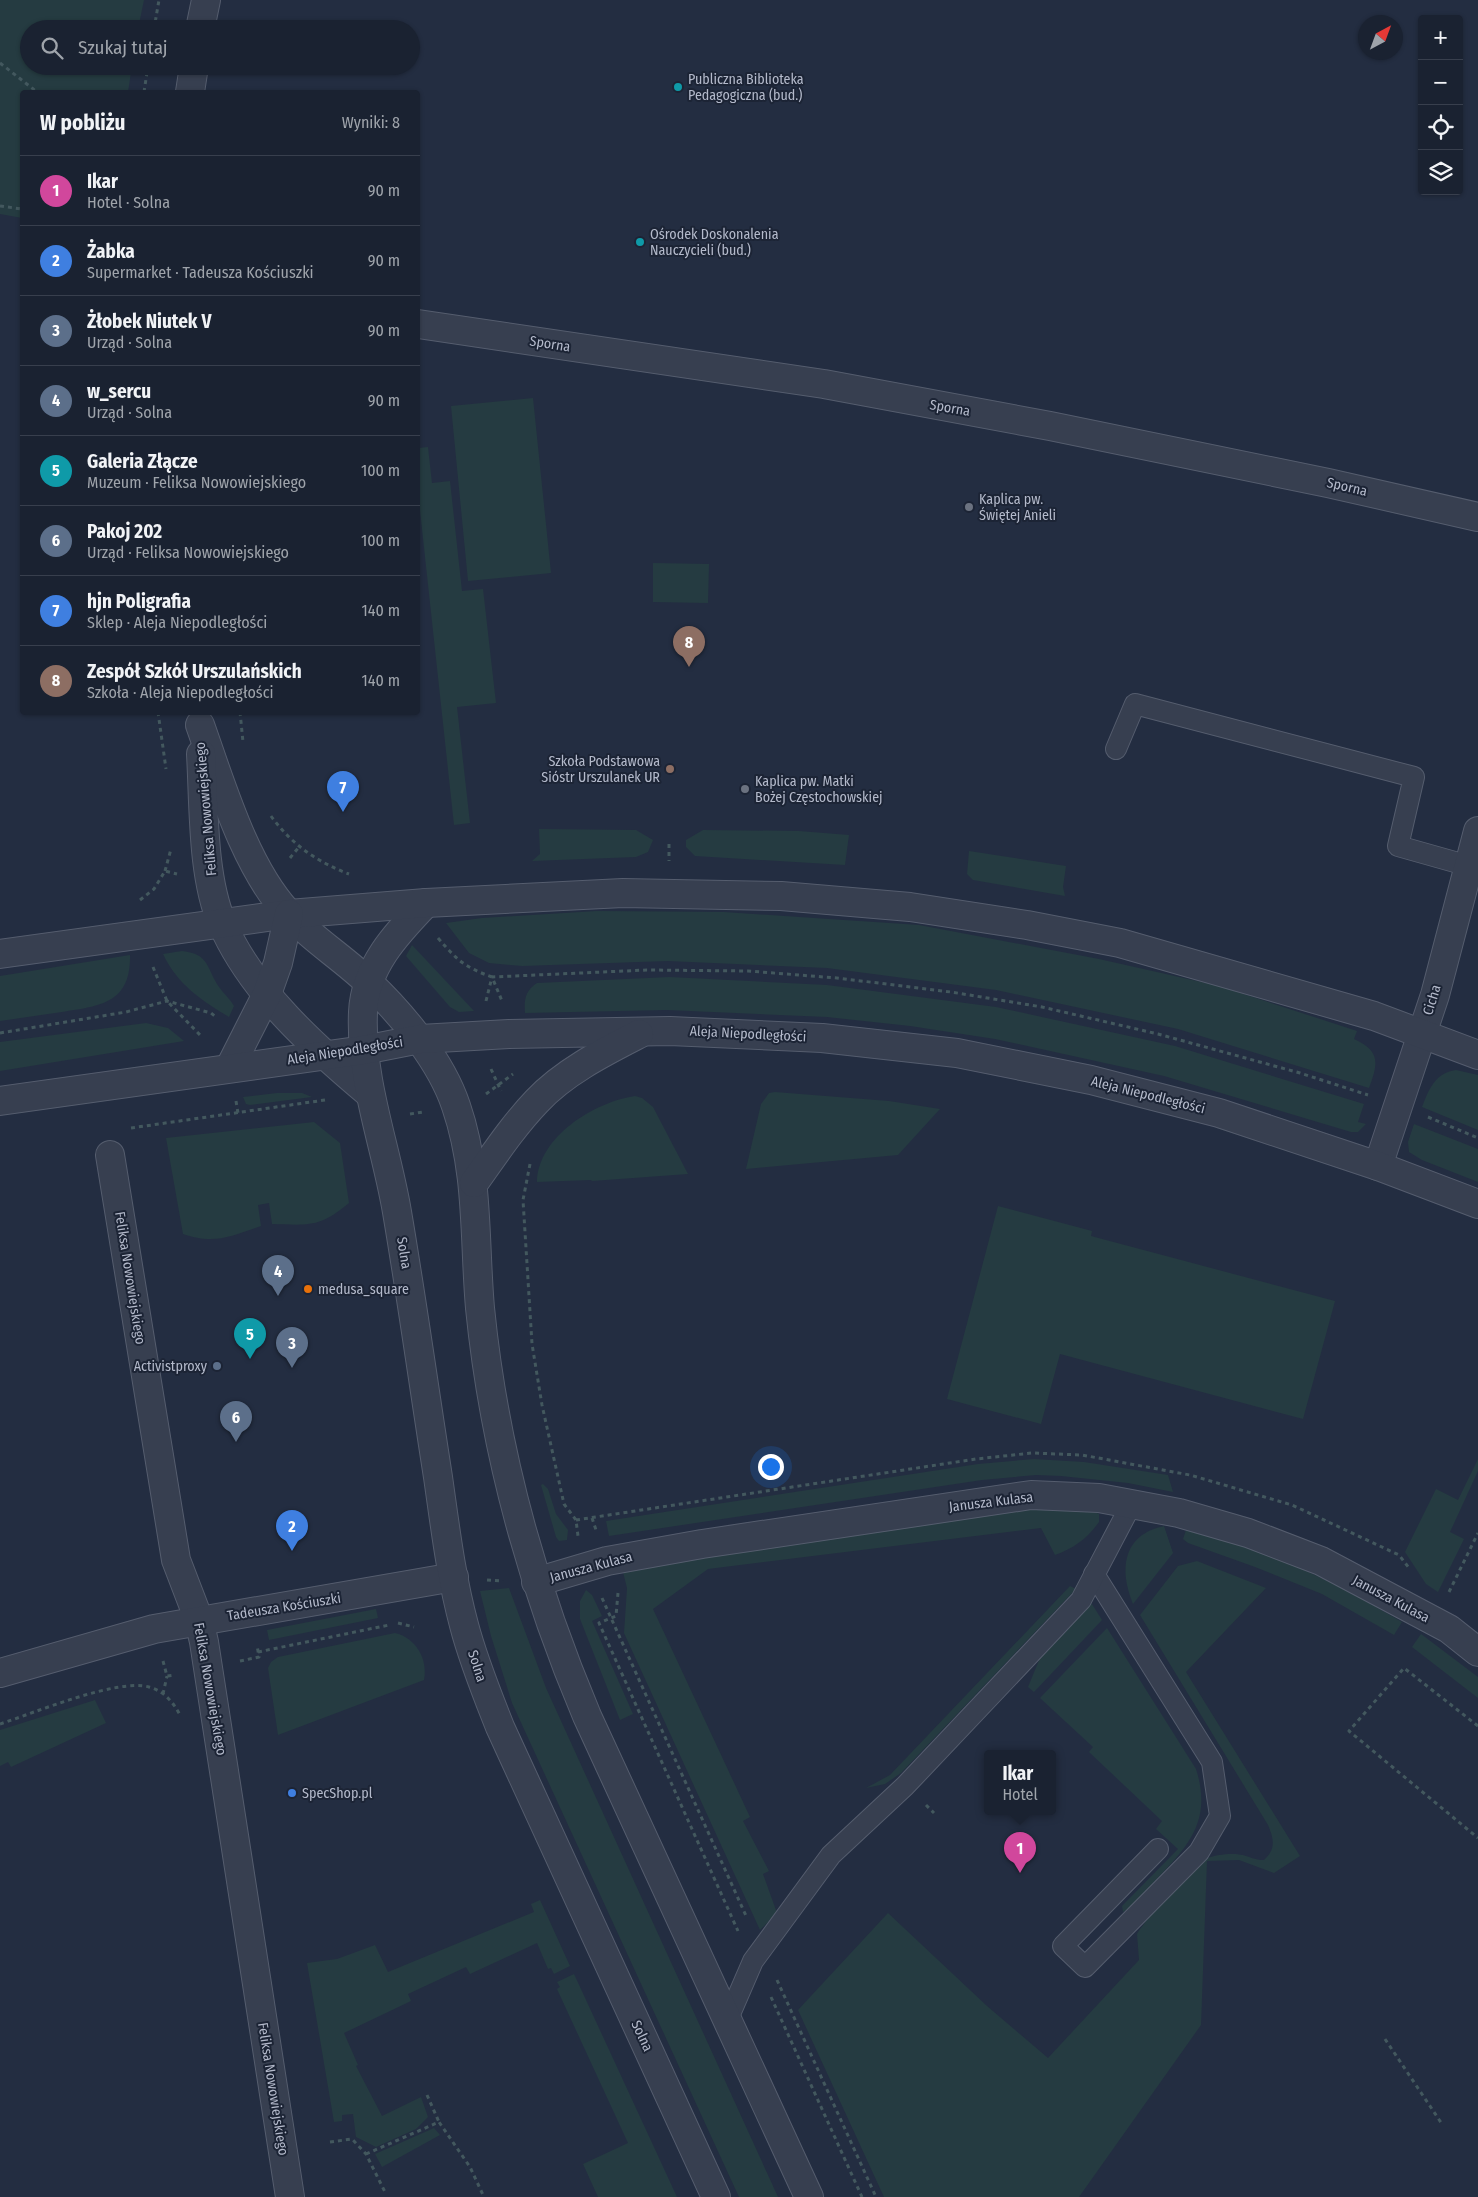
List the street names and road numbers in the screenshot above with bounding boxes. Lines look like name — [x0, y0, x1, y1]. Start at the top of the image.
street label: Sporna — [528, 332, 572, 356]
street label: Sporna — [928, 396, 972, 420]
street label: Sporna — [1325, 474, 1369, 500]
street label: Feliksa Nowowiejskiego — [192, 741, 220, 877]
street label: Cicha — [1419, 983, 1445, 1017]
street label: Aleja Niepodległości — [689, 1022, 807, 1046]
street label: Aleja Niepodległości — [286, 1033, 404, 1069]
street label: Aleja Niepodległości — [1089, 1073, 1207, 1117]
street label: Feliksa Nowowiejskiego — [111, 1210, 149, 1346]
street label: Solna — [393, 1236, 415, 1270]
street label: Janusza Kulasa — [948, 1488, 1034, 1516]
street label: Janusza Kulasa — [548, 1548, 634, 1586]
street label: Janusza Kulasa — [1350, 1572, 1432, 1626]
street label: Tadeusza Kościuszki — [226, 1590, 342, 1624]
street label: Feliksa Nowowiejskiego — [190, 1621, 230, 1757]
street label: Solna — [464, 1648, 490, 1684]
street label: Solna — [627, 2018, 657, 2054]
street label: Feliksa Nowowiejskiego — [254, 2021, 292, 2157]

